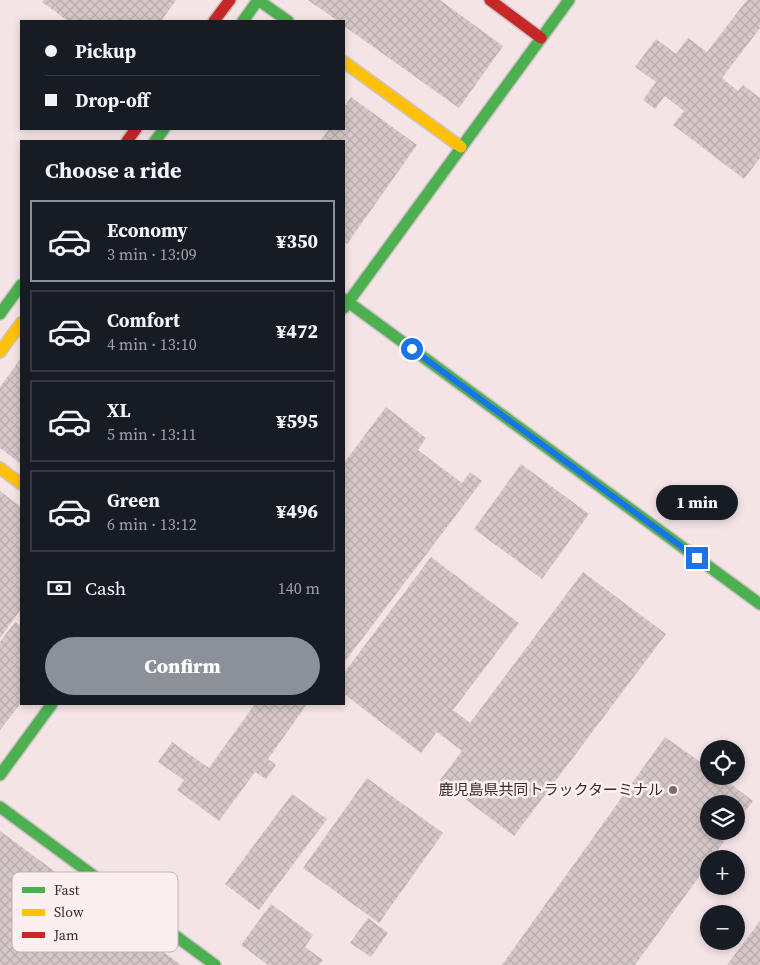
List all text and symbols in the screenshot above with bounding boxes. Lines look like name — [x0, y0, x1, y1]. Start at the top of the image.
text: Pickup — [75, 38, 136, 64]
text: Drop-off — [75, 87, 149, 113]
text: Choose a ride — [45, 155, 182, 185]
text: Economy — [107, 217, 188, 243]
icon: car — [47, 219, 92, 264]
text: ¥350 — [276, 228, 318, 254]
text: 3 min · 13:09 — [107, 243, 197, 265]
text: Comfort — [107, 307, 180, 333]
icon: car — [47, 309, 92, 354]
text: ¥472 — [276, 318, 318, 344]
text: 4 min · 13:10 — [107, 333, 197, 355]
route start — [401, 338, 423, 360]
text: XL — [107, 397, 130, 423]
icon: car — [47, 399, 92, 444]
text: ¥595 — [276, 408, 318, 434]
text: 5 min · 13:11 — [107, 423, 197, 445]
callout: 1 min — [656, 486, 738, 520]
text: Green — [107, 487, 160, 513]
icon: car — [47, 489, 92, 534]
text: 1 min — [676, 491, 718, 513]
text: ¥496 — [276, 498, 318, 524]
text: 6 min · 13:12 — [107, 513, 197, 535]
route end — [686, 547, 708, 569]
icon: cash — [45, 574, 73, 602]
text: Cash — [85, 575, 126, 601]
text: 140 m — [278, 577, 320, 599]
button: Confirm — [45, 637, 320, 695]
map controls — [700, 740, 745, 950]
button: locate — [700, 740, 745, 785]
place label: 鹿児島県共同トラックターミナル — [439, 779, 663, 800]
marker: 鹿児島県共同トラックターミナル — [667, 784, 679, 796]
button: layers — [700, 795, 745, 840]
button: + — [700, 850, 745, 895]
legend — [12, 872, 178, 952]
text: Fast — [54, 880, 80, 900]
text: Slow — [54, 902, 84, 922]
button: − — [700, 905, 745, 950]
text: Jam — [53, 925, 79, 945]

